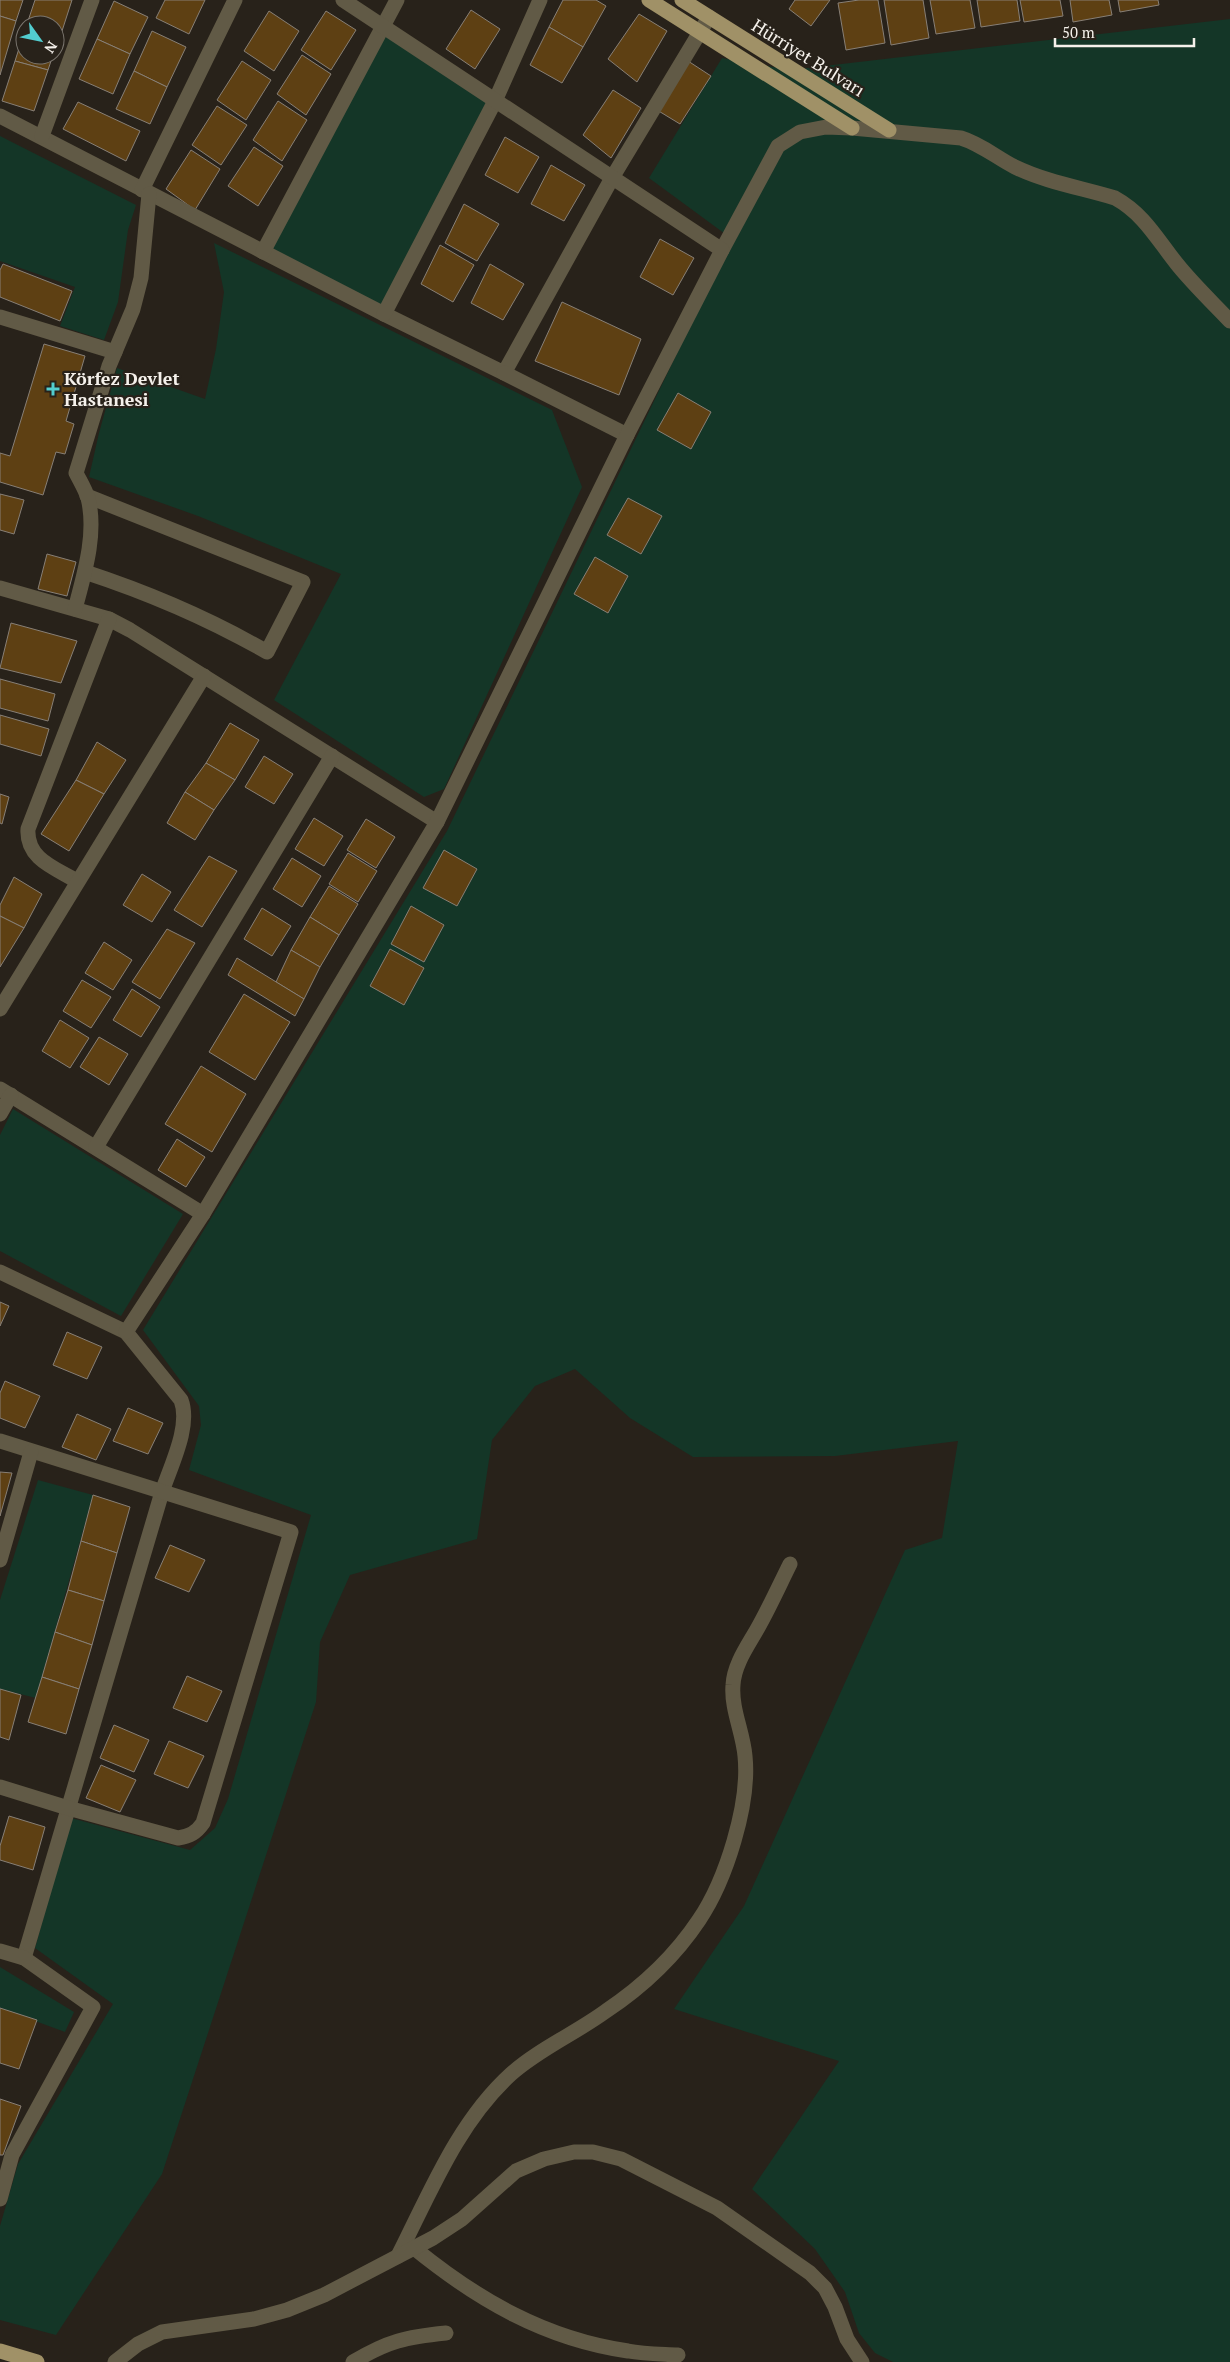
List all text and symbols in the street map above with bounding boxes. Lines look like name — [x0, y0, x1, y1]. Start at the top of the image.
street label: Hürriyet Bulvarı — [748, 13, 870, 101]
north arrow — [15, 15, 65, 65]
scale bar — [1055, 15, 1194, 47]
text: 50 m — [1062, 22, 1095, 42]
text: N — [40, 38, 62, 57]
place label: Körfez Devlet Hastanesi — [64, 366, 180, 411]
marker: Körfez Devlet Hastanesi — [46, 382, 60, 396]

